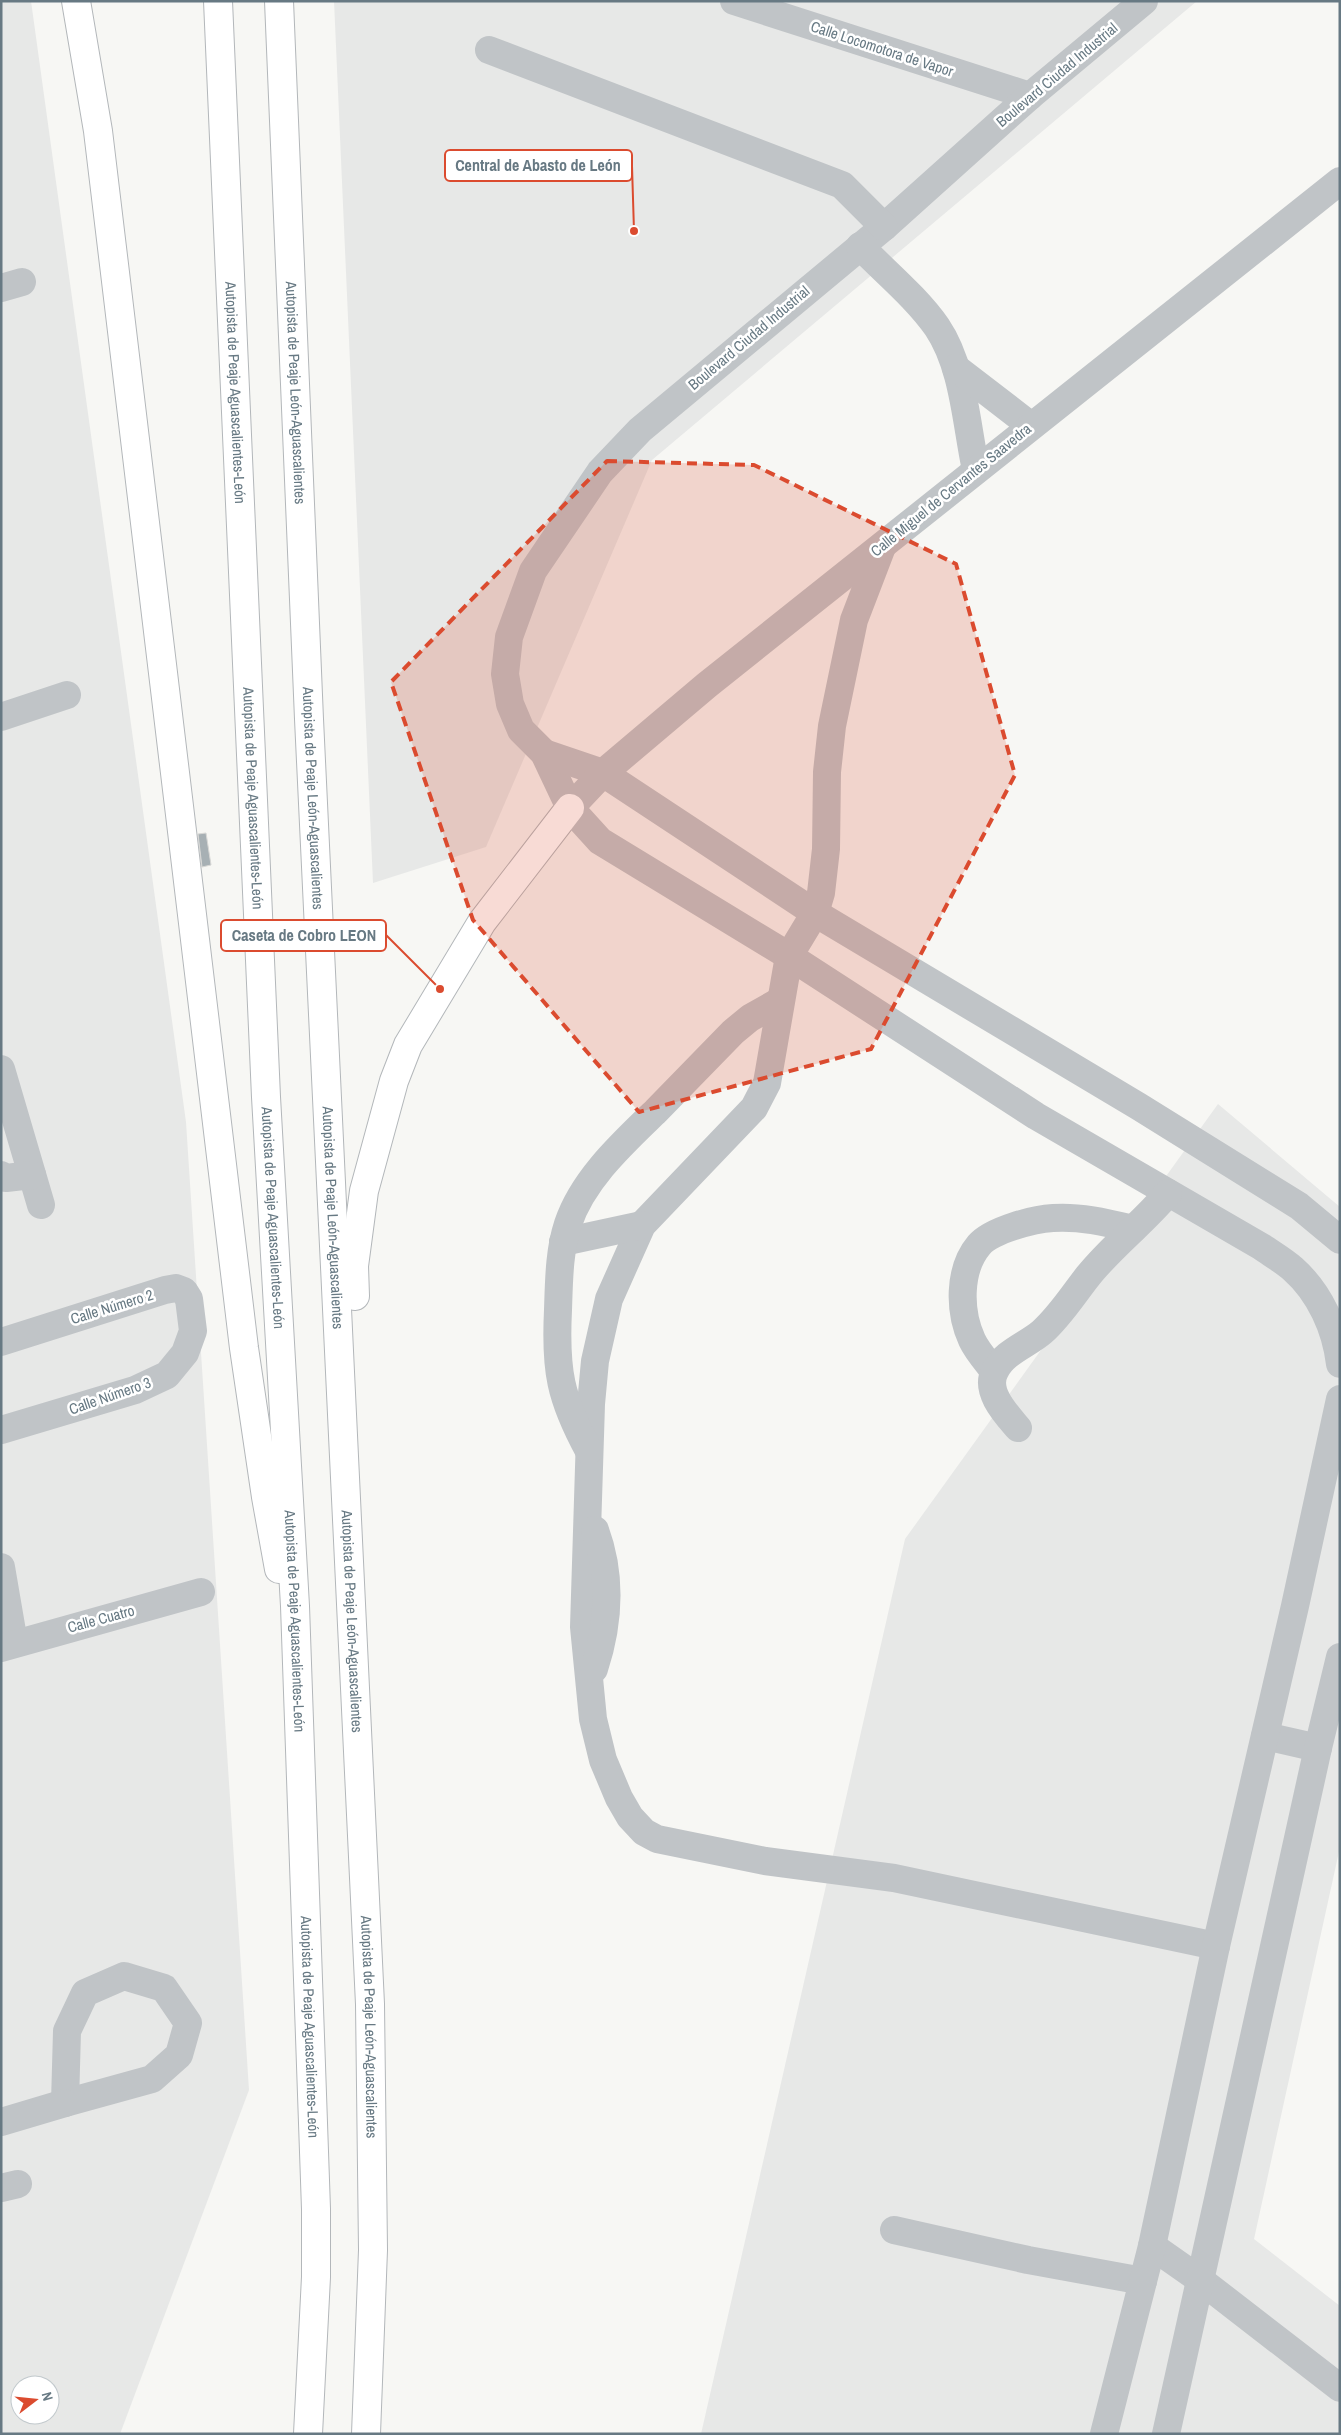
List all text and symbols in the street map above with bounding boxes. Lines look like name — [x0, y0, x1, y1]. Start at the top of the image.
street label: Calle Locomotora de Vapor — [808, 16, 956, 82]
street label: Boulevard Ciudad Industrial — [992, 18, 1122, 132]
callout: Central de Abasto de León — [445, 150, 632, 181]
text: Central de Abasto de León — [455, 154, 621, 176]
street label: Autopista de Peaje Aguascalientes-León — [220, 280, 251, 504]
street label: Autopista de Peaje León-Aguascalientes — [281, 280, 311, 505]
street label: Boulevard Ciudad Industrial — [684, 281, 814, 395]
street label: Calle Miguel de Cervantes Saavedra — [866, 418, 1036, 561]
street label: Autopista de Peaje León-Aguascalientes — [298, 685, 329, 910]
street label: Autopista de Peaje Aguascalientes-León — [238, 686, 269, 910]
callout: Caseta de Cobro LEON — [221, 920, 386, 951]
text: Caseta de Cobro LEON — [232, 924, 376, 946]
street label: Autopista de Peaje Aguascalientes-León — [257, 1105, 290, 1329]
street label: Autopista de Peaje León-Aguascalientes — [317, 1105, 349, 1330]
street label: Calle Número 2 — [68, 1284, 156, 1329]
street label: Calle Número 3 — [66, 1372, 154, 1419]
street label: Autopista de Peaje Aguascalientes-León — [279, 1508, 310, 1733]
street label: Autopista de Peaje León-Aguascalientes — [337, 1508, 368, 1733]
street label: Calle Cuatro — [65, 1599, 137, 1638]
street label: Autopista de Peaje Aguascalientes-León — [296, 1914, 325, 2138]
street label: Autopista de Peaje León-Aguascalientes — [356, 1914, 383, 2139]
north arrow — [10, 2375, 60, 2425]
text: N — [38, 2390, 57, 2403]

